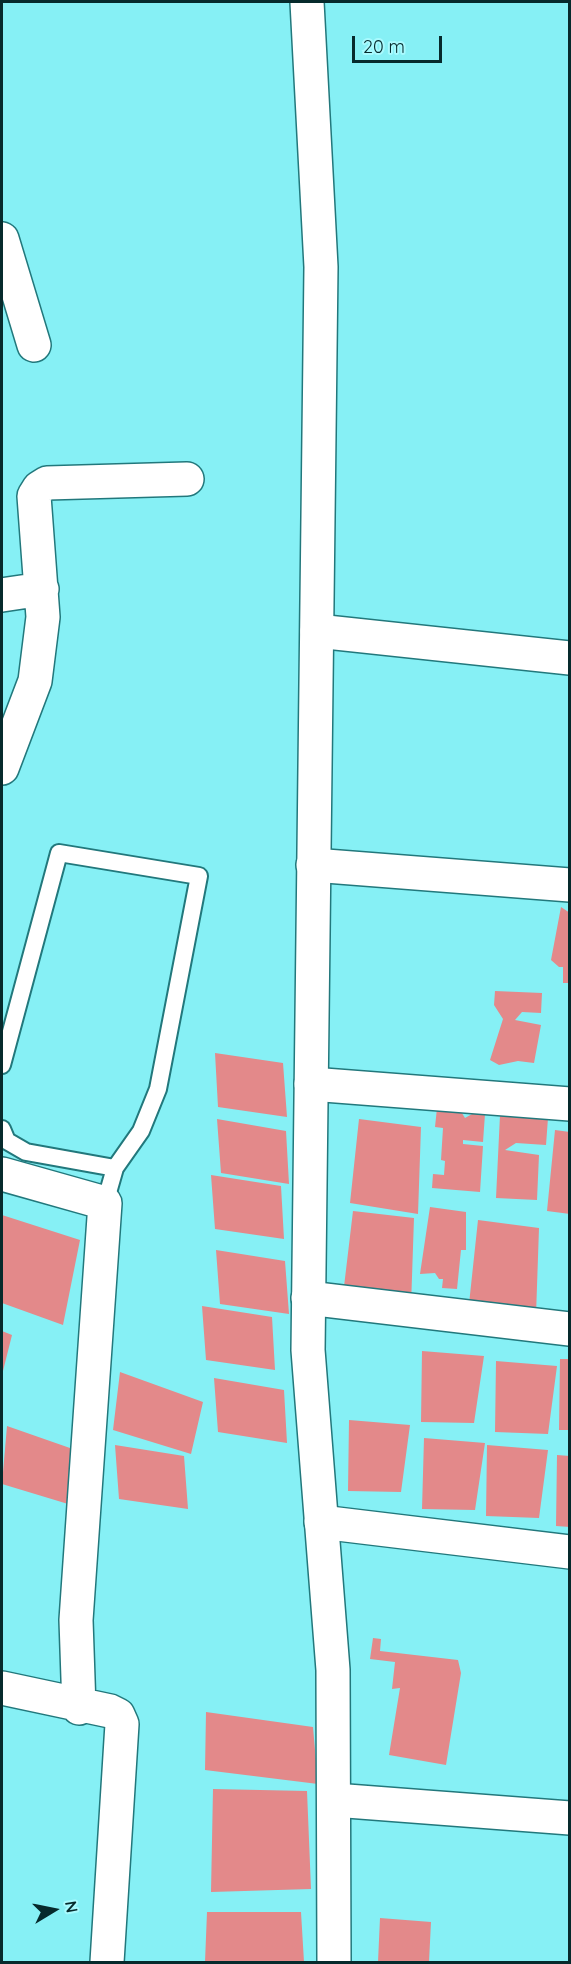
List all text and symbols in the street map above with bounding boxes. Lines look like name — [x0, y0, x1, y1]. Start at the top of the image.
scale bar — [355, 24, 445, 62]
text: 20 m — [363, 35, 405, 58]
north arrow — [24, 1880, 84, 1940]
text: N — [61, 1899, 83, 1914]

